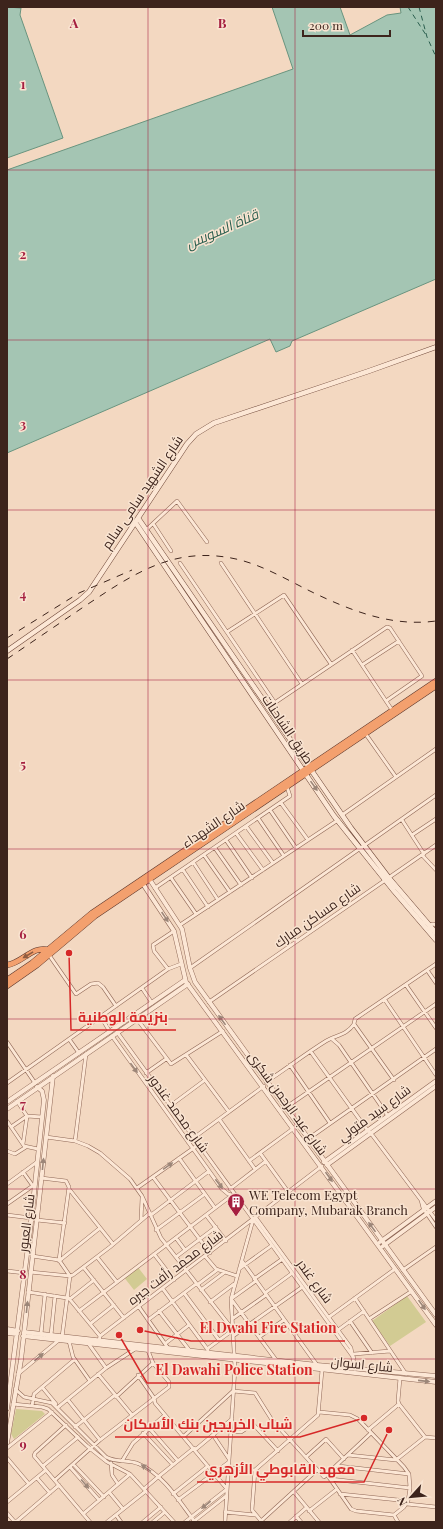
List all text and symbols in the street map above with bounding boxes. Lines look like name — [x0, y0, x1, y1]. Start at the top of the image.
scale bar — [303, 12, 390, 38]
text: A — [69, 14, 79, 31]
text: B — [218, 14, 227, 31]
text: 200 m — [309, 17, 343, 33]
text: 1 — [21, 75, 26, 92]
water label: قناة السويس — [183, 204, 262, 253]
text: 2 — [20, 245, 27, 262]
text: 3 — [20, 415, 26, 432]
street label: شارع الشهيد سامى سالم — [97, 432, 188, 553]
text: 4 — [20, 585, 27, 602]
street label: طريق الشاحنات — [259, 691, 318, 767]
text: 5 — [20, 755, 26, 772]
one-way arrow — [310, 781, 318, 791]
street label: شارع الشهداء — [178, 796, 248, 852]
street label: شارع مساكن مبارك — [270, 878, 364, 952]
one-way arrow — [161, 911, 169, 922]
text: 6 — [19, 925, 27, 942]
one-way arrow — [22, 951, 33, 959]
callout: بنزيمة الوطنية — [71, 1004, 176, 1030]
text: بنزيمة الوطنية — [78, 1007, 168, 1026]
one-way arrow — [218, 1014, 226, 1025]
street label: شارع عبد الرحمن شكرى — [244, 1047, 332, 1159]
one-way arrow — [130, 1062, 138, 1073]
street label: شارع محمد غندور — [144, 1069, 213, 1156]
street label: شارع سيد متولي — [334, 1080, 415, 1147]
text: 7 — [20, 1095, 26, 1112]
one-way arrow — [39, 1158, 46, 1170]
one-way arrow — [163, 1162, 173, 1170]
one-way arrow — [325, 1172, 334, 1183]
one-way arrow — [214, 1179, 223, 1190]
place label: WE Telecom Egypt Company, Mubarak Branch — [248, 1186, 408, 1218]
building icon: WE Telecom Egypt Company, Mubarak Branch — [226, 1192, 246, 1217]
street label: شارع العبور — [13, 1193, 38, 1254]
one-way arrow — [368, 1221, 376, 1232]
street label: شارع محمد رأفت جيره — [124, 1225, 226, 1309]
street label: شارع غندر — [292, 1255, 337, 1307]
text: 8 — [19, 1265, 27, 1282]
one-way arrow — [418, 1300, 426, 1310]
one-way arrow — [23, 1301, 30, 1313]
callout: El Dwahi Fire Station — [191, 1315, 345, 1341]
text: El Dwahi Fire Station — [199, 1318, 337, 1337]
street label: شارع اسوان — [330, 1352, 394, 1376]
one-way arrow — [34, 1353, 44, 1362]
callout: El Dawahi Police Station — [147, 1357, 320, 1383]
text: El Dawahi Police Station — [155, 1360, 313, 1379]
one-way arrow — [418, 1378, 430, 1384]
callout: شباب الخريجين بنك الأسكان — [115, 1411, 300, 1437]
text: شباب الخريجين بنك الأسكان — [123, 1414, 293, 1433]
text: 9 — [19, 1435, 27, 1452]
callout: معهد القابوطي الأزهري — [197, 1456, 364, 1482]
text: معهد القابوطي الأزهري — [205, 1459, 355, 1481]
one-way arrow — [140, 1465, 152, 1472]
north arrow — [391, 1477, 431, 1517]
one-way arrow — [80, 1478, 89, 1489]
text: N — [393, 1495, 410, 1509]
one-way arrow — [201, 1501, 212, 1510]

